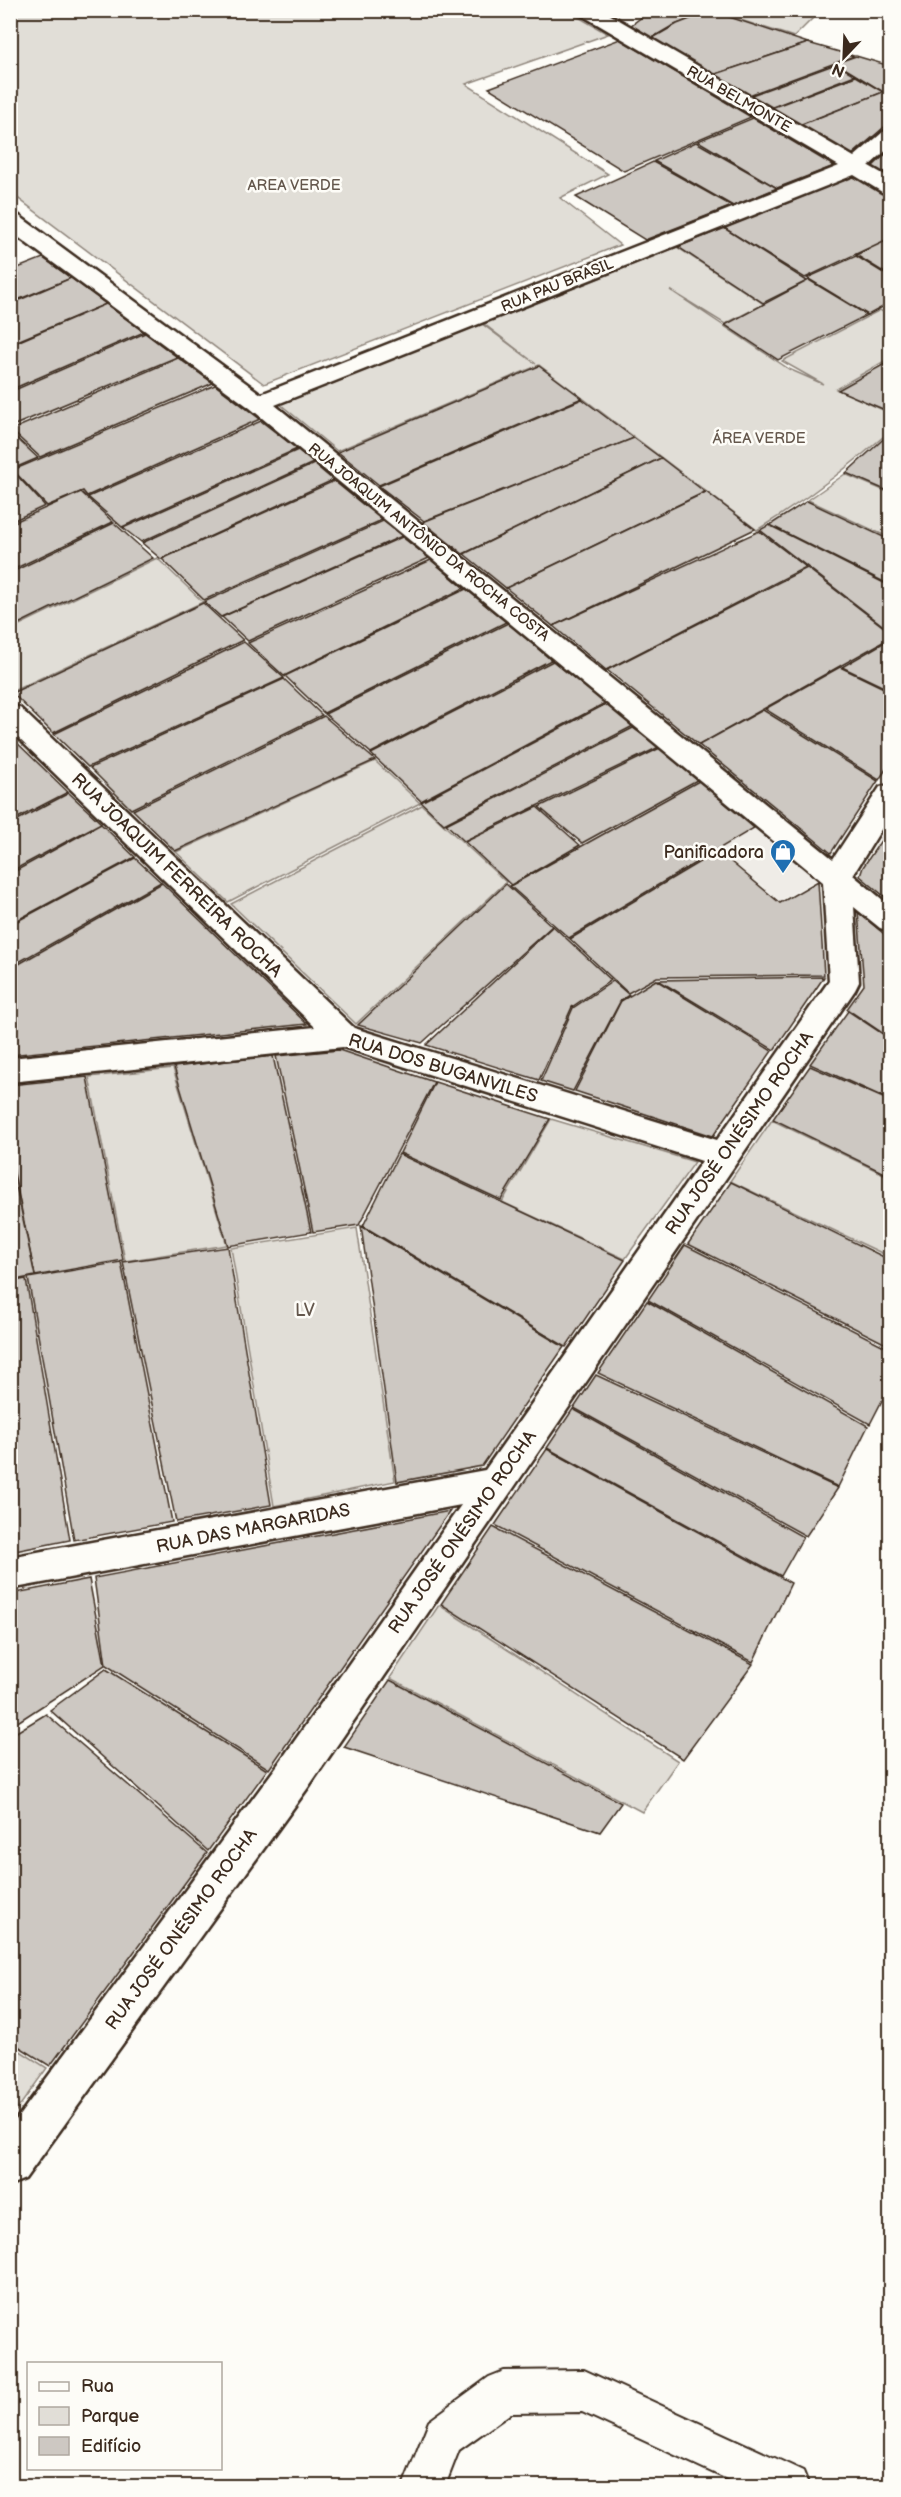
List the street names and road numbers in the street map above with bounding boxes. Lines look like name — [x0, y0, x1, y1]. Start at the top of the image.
street label: RUA BELMONTE — [683, 62, 795, 137]
street label: RUA PAU BRASIL — [498, 254, 616, 317]
street label: RUA JOAQUIM ANTÔNIO DA ROCHA COSTA — [304, 439, 554, 646]
street label: RUA JOAQUIM FERREIRA ROCHA — [67, 769, 286, 982]
street label: RUA JOSÉ ONÉSIMO ROCHA — [659, 1026, 818, 1239]
street label: RUA DOS BUGANVILES — [346, 1030, 540, 1107]
street label: RUA JOSÉ ONÉSIMO ROCHA — [382, 1425, 541, 1638]
street label: RUA DAS MARGARIDAS — [154, 1499, 352, 1558]
street label: RUA JOSÉ ONÉSIMO ROCHA — [100, 1824, 261, 2034]

